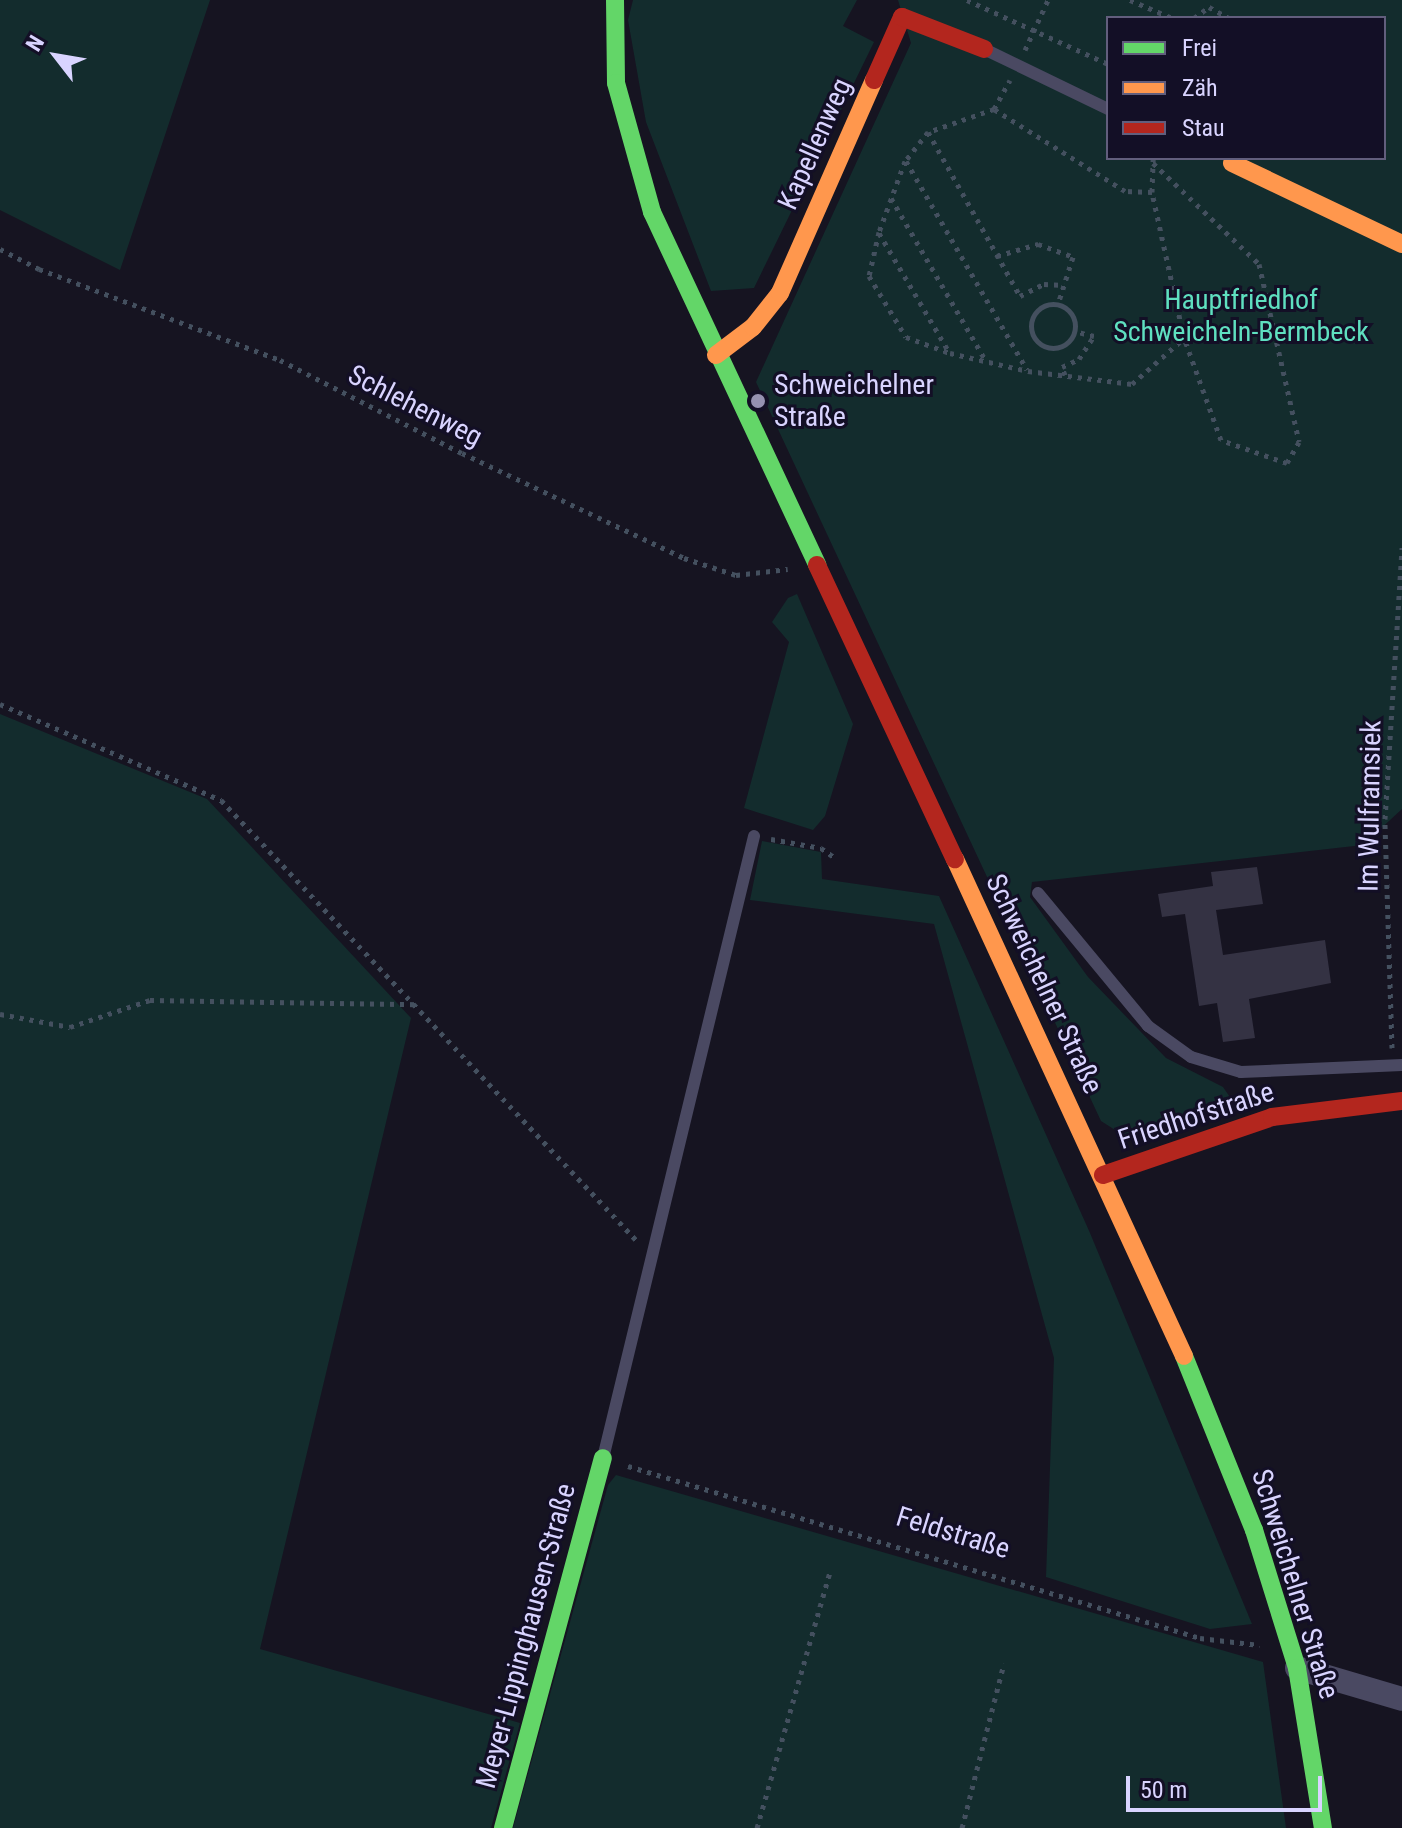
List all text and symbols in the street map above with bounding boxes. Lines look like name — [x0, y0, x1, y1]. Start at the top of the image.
north arrow — [16, 16, 96, 96]
legend — [1106, 16, 1386, 160]
text: N — [21, 31, 49, 56]
text: Frei — [1182, 34, 1217, 62]
street label: Kapellenweg — [771, 73, 859, 215]
text: Zäh — [1182, 74, 1218, 102]
text: Stau — [1182, 114, 1225, 142]
park label: Hauptfriedhof Schweicheln-Bermbeck — [1113, 283, 1369, 349]
street label: Schlehenweg — [342, 358, 488, 454]
place label: Schweichelner Straße — [774, 368, 934, 434]
marker: Schweichelner Straße — [749, 392, 767, 410]
street label: Im Wulframsiek — [1352, 720, 1388, 892]
street label: Schweichelner Straße — [978, 869, 1110, 1099]
street label: Friedhofstraße — [1114, 1075, 1278, 1157]
street label: Schweichelner Straße — [1244, 1465, 1346, 1703]
street label: Meyer-Lippinghausen-Straße — [469, 1480, 583, 1792]
street label: Feldstraße — [892, 1500, 1014, 1566]
scale bar — [1130, 1760, 1326, 1810]
text: 50 m — [1140, 1776, 1187, 1804]

